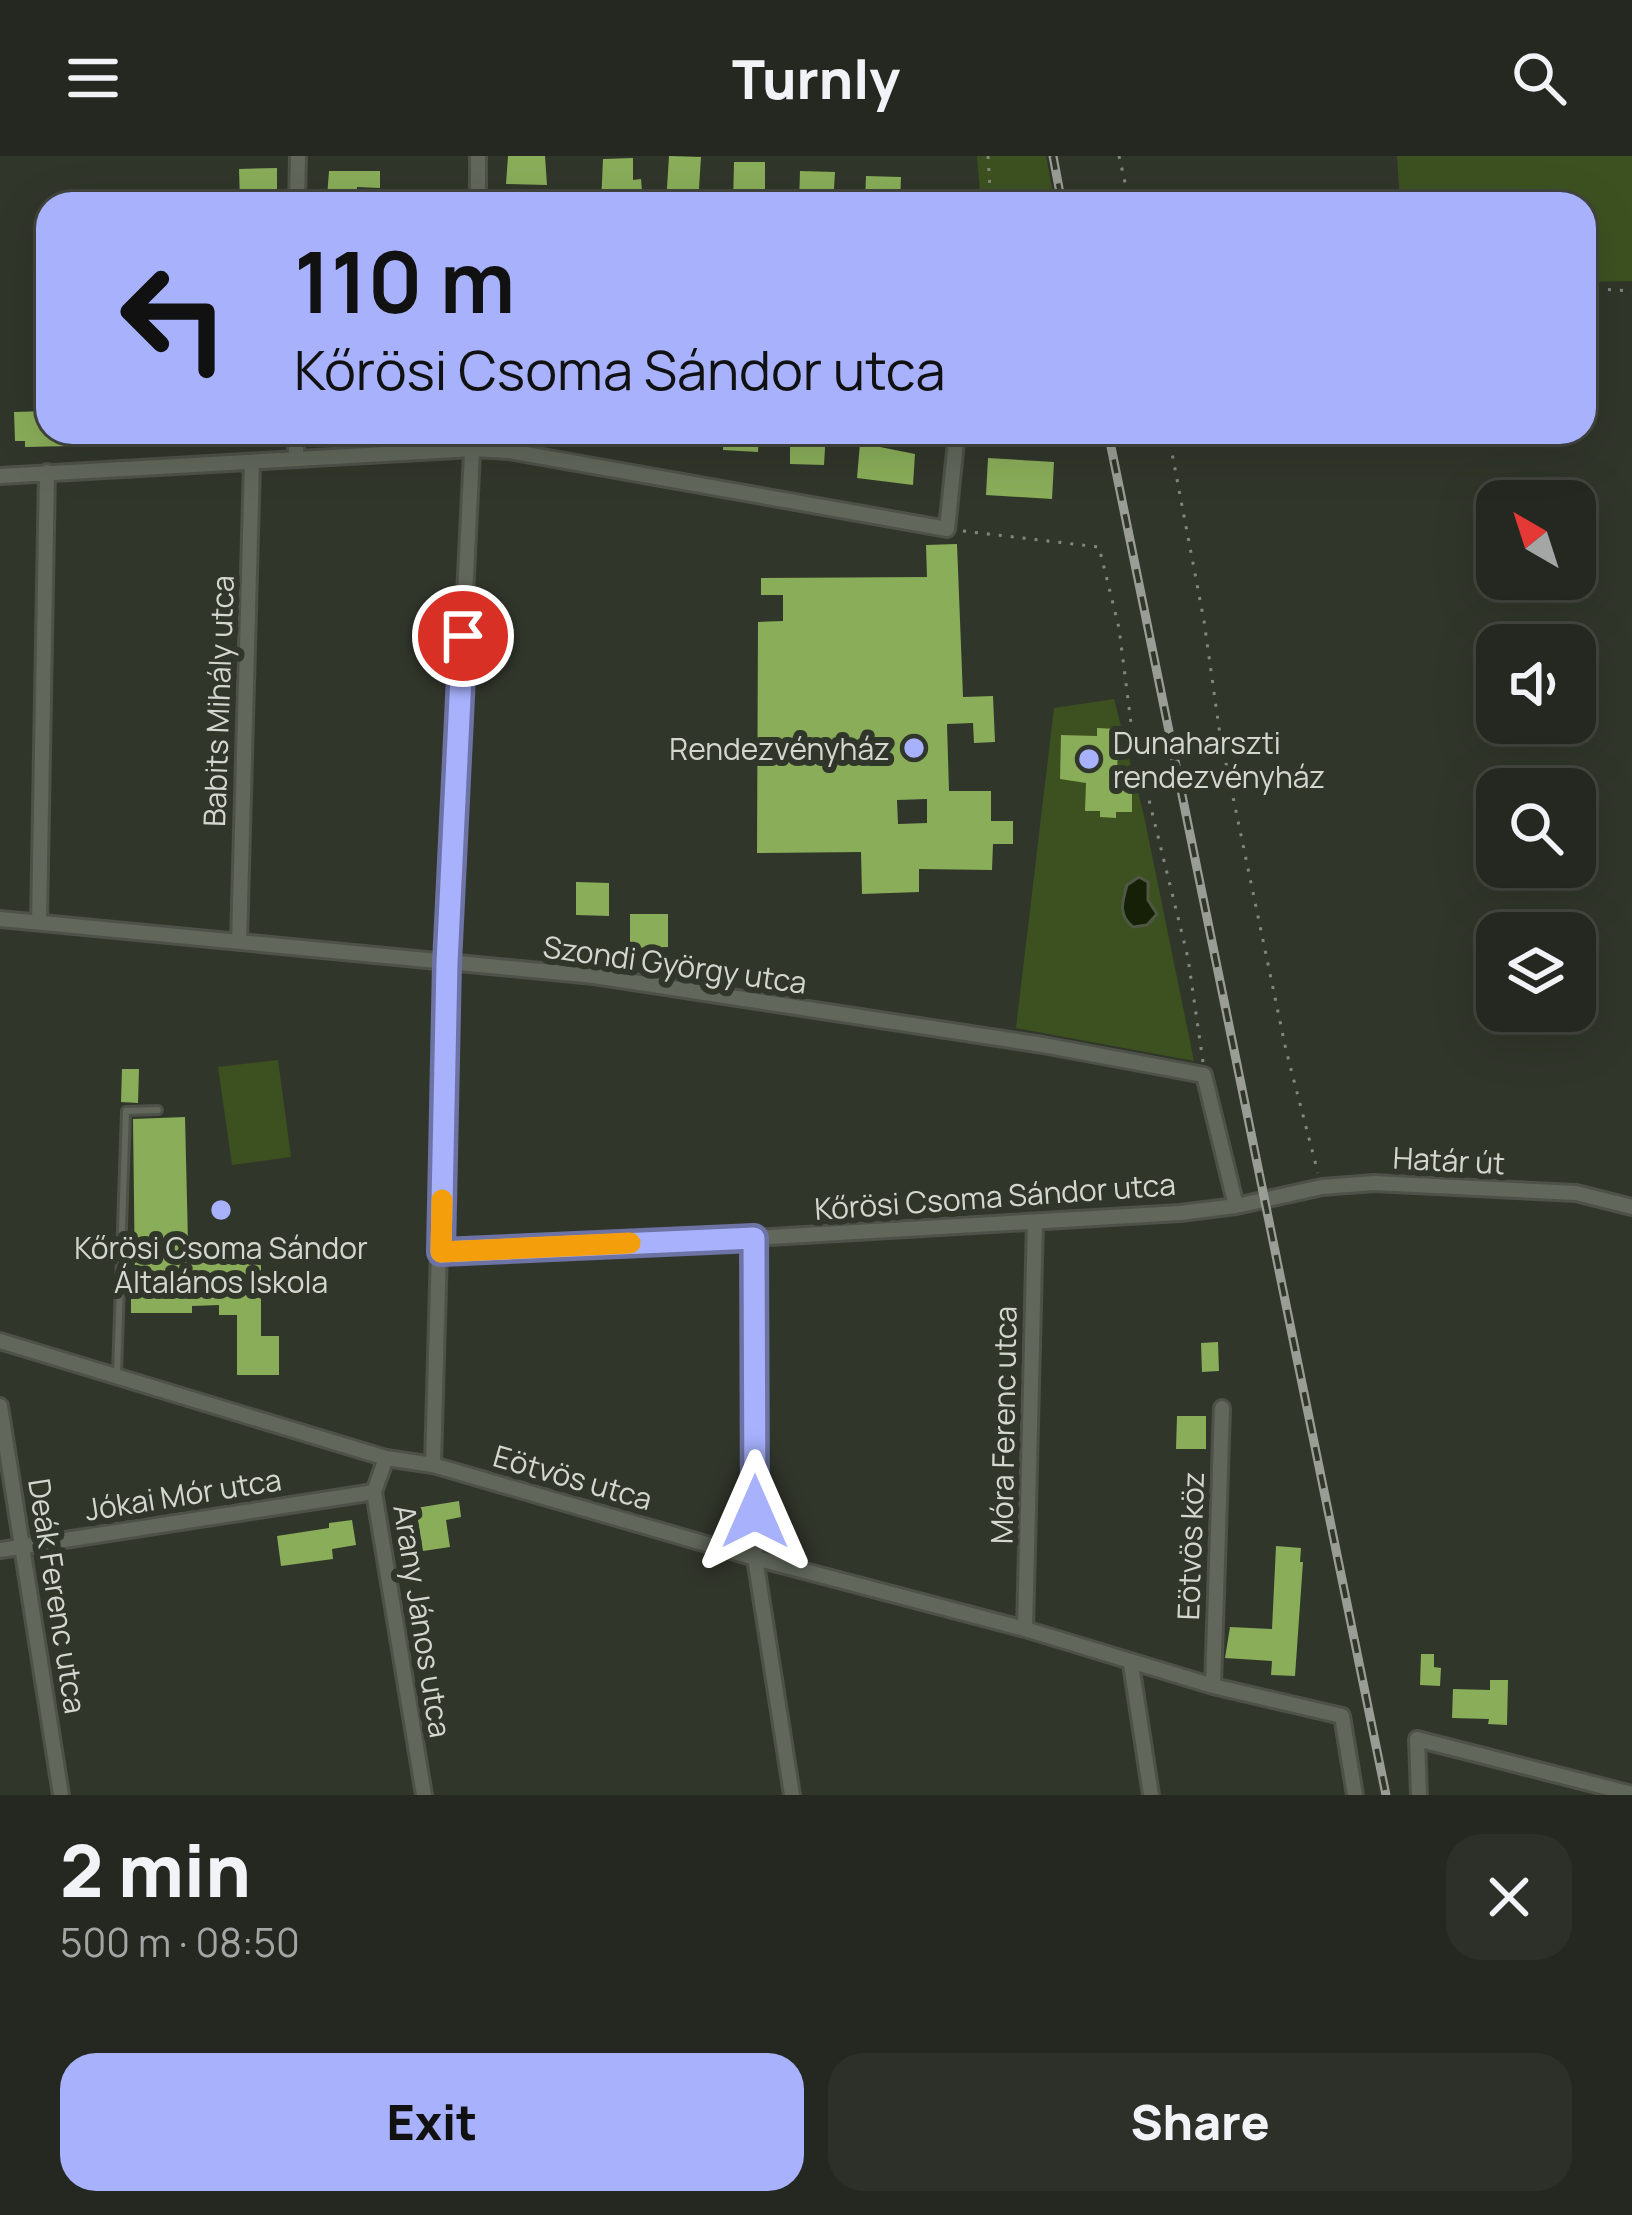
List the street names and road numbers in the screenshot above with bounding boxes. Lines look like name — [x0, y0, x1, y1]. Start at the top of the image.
street label: Babits Mihály utca — [193, 575, 243, 827]
street label: Szondi György utca — [541, 925, 809, 1003]
street label: Határ út — [1392, 1137, 1506, 1183]
street label: Kőrösi Csoma Sándor utca — [813, 1163, 1177, 1229]
street label: Móra Ferenc utca — [980, 1305, 1026, 1545]
street label: Eötvös utca — [489, 1435, 657, 1519]
street label: Jókai Mór utca — [82, 1458, 284, 1530]
street label: Eötvös köz — [1167, 1471, 1213, 1621]
street label: Deák Ferenc utca — [19, 1476, 97, 1716]
street label: Arany János utca — [384, 1502, 462, 1740]

